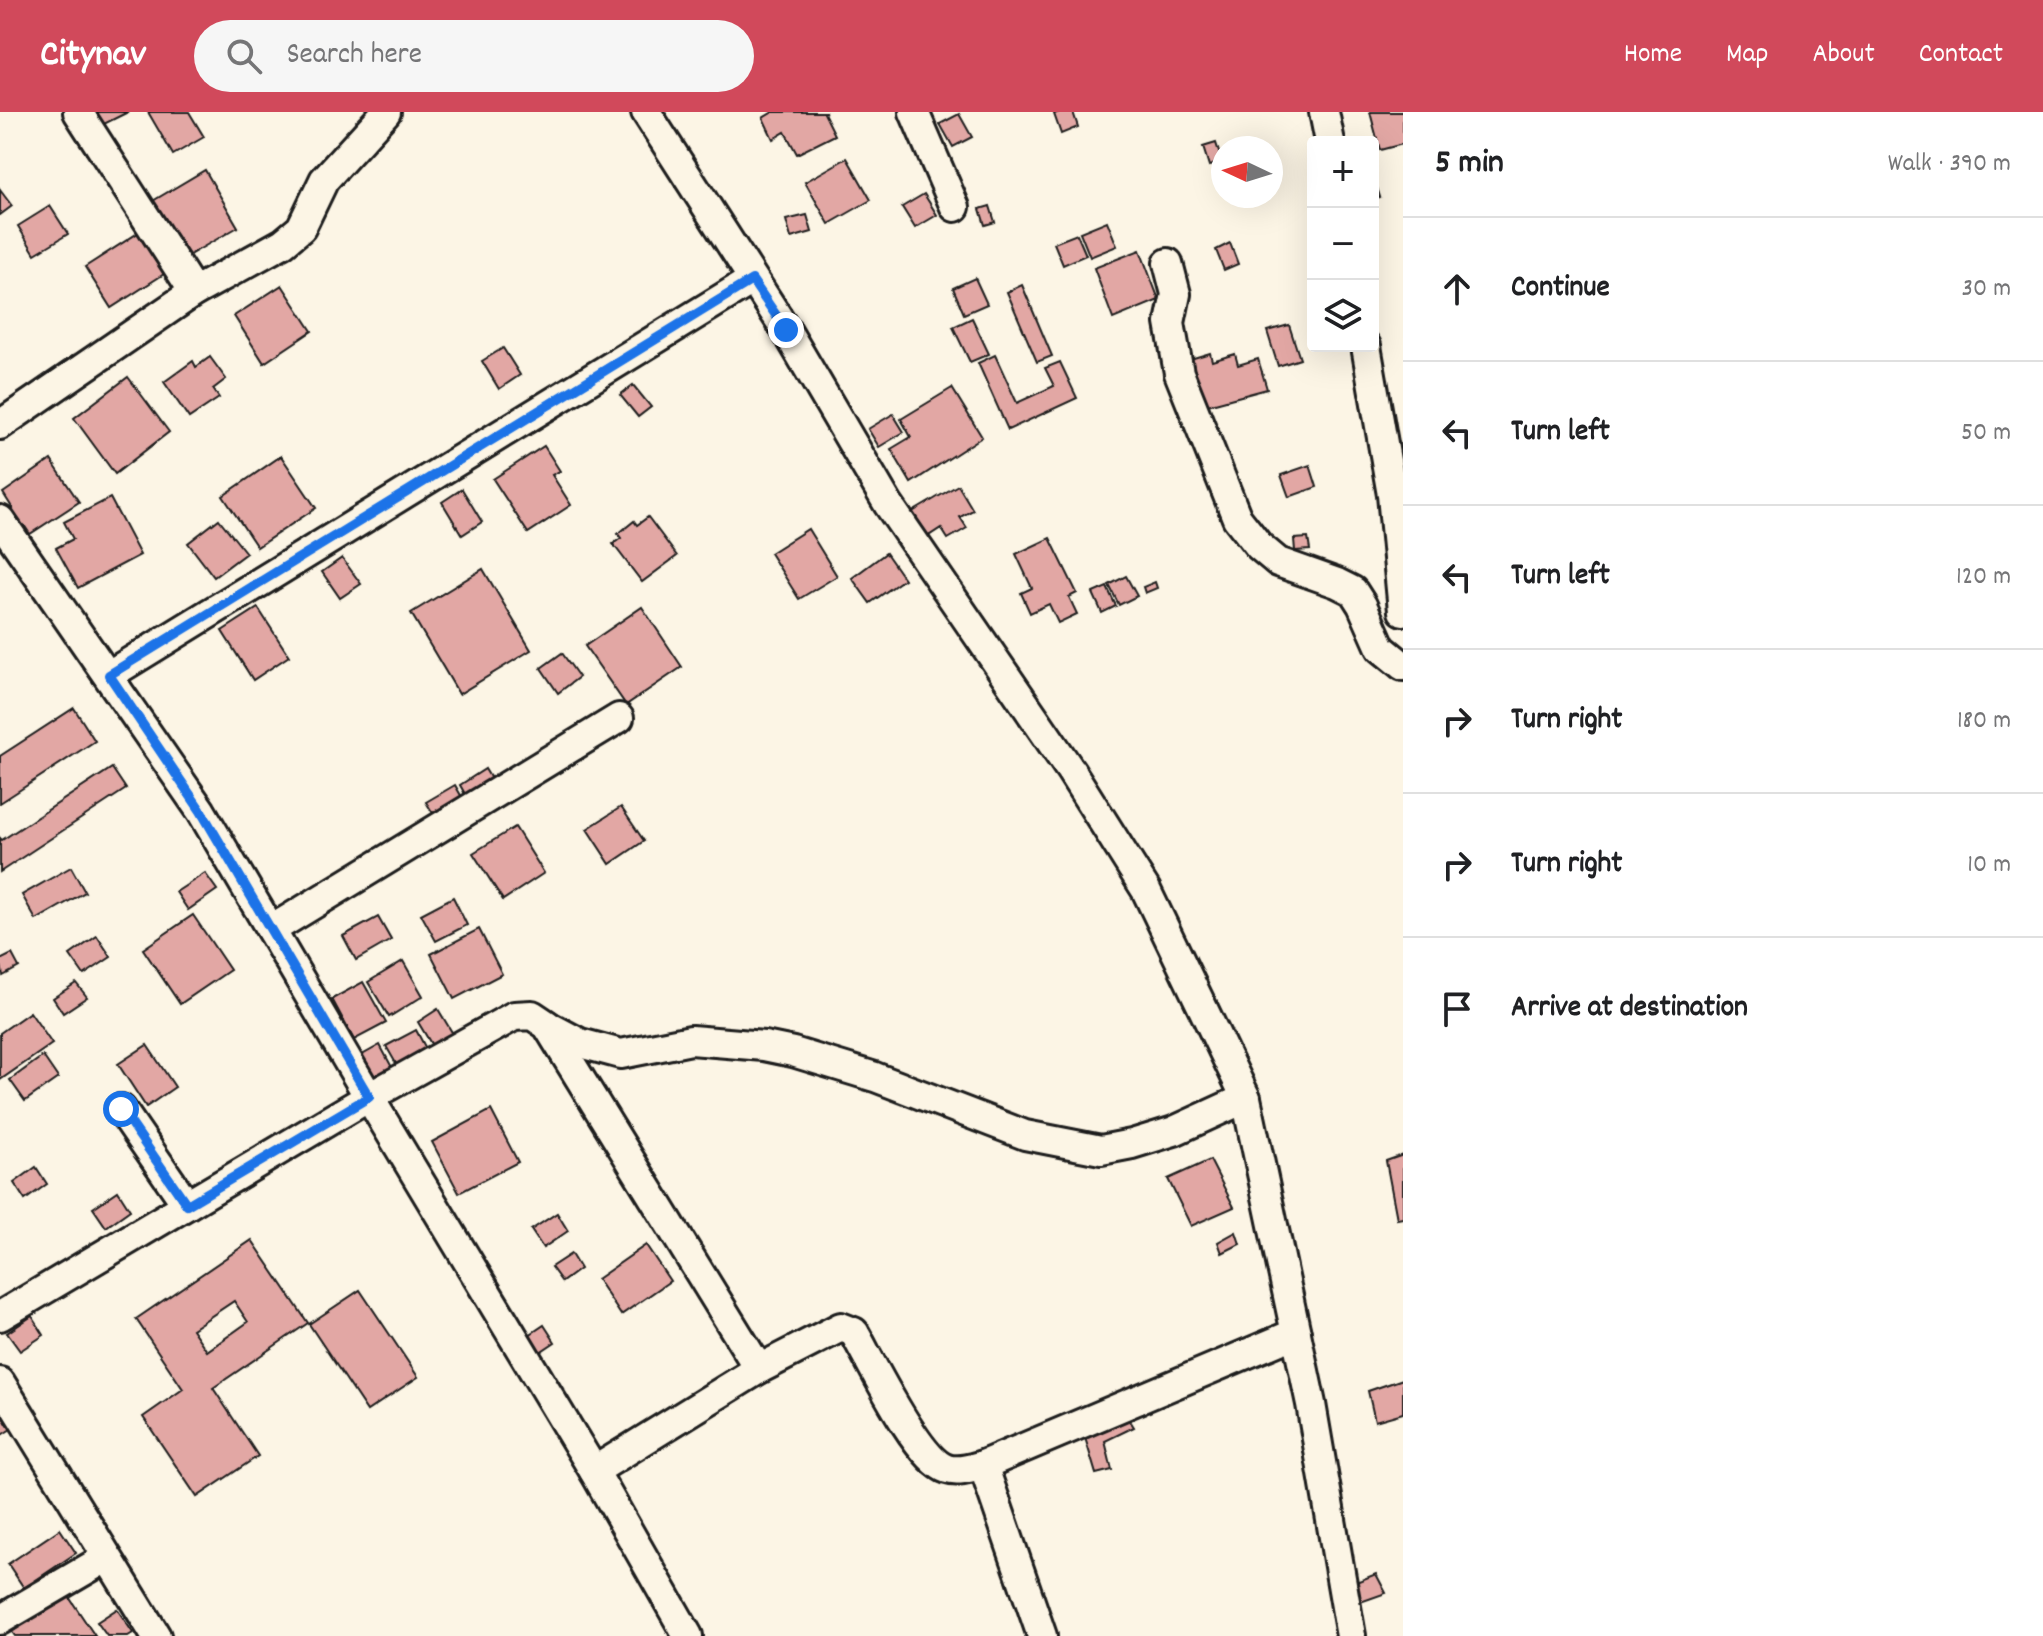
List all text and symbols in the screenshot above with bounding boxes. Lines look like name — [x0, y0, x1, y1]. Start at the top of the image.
search box — [194, 20, 754, 92]
text: Citynav — [40, 29, 146, 84]
icon: search — [222, 34, 266, 78]
text: Search here — [286, 35, 422, 78]
text: Home — [1624, 36, 1682, 76]
text: Map — [1726, 36, 1768, 76]
text: About — [1812, 36, 1875, 76]
text: Contact — [1919, 36, 2003, 76]
north arrow — [1211, 136, 1283, 208]
map controls — [1307, 136, 1379, 352]
button: + — [1307, 136, 1379, 208]
text: 5 min — [1435, 140, 1504, 189]
text: Walk · 390 m — [1888, 146, 2011, 183]
button: − — [1307, 208, 1379, 280]
icon: ahead — [1435, 267, 1479, 311]
text: Continue — [1511, 268, 1610, 311]
text: 30 m — [1961, 271, 2011, 308]
button: layers — [1307, 280, 1379, 352]
route end — [768, 312, 804, 348]
icon: left — [1435, 411, 1479, 455]
text: Turn left — [1511, 412, 1610, 455]
text: 50 m — [1961, 415, 2011, 452]
icon: left — [1435, 555, 1479, 599]
text: Turn left — [1511, 556, 1610, 599]
text: 120 m — [1956, 559, 2011, 596]
icon: right — [1435, 699, 1479, 743]
text: Turn right — [1511, 700, 1622, 743]
text: 180 m — [1957, 703, 2011, 740]
icon: right — [1435, 843, 1479, 887]
text: Turn right — [1511, 844, 1622, 887]
text: 10 m — [1967, 847, 2011, 884]
icon: arrive — [1435, 987, 1479, 1031]
text: Arrive at destination — [1511, 988, 1748, 1031]
route start — [103, 1091, 139, 1127]

